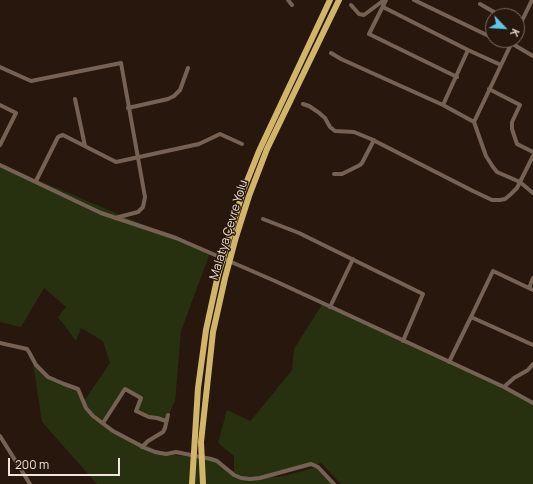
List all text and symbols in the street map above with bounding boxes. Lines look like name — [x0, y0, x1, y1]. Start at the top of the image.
north arrow — [485, 8, 525, 48]
text: K — [507, 26, 524, 39]
street label: Malatya Çevre Yolu — [207, 178, 251, 282]
scale bar — [10, 450, 122, 476]
text: 200 m — [15, 456, 49, 473]

